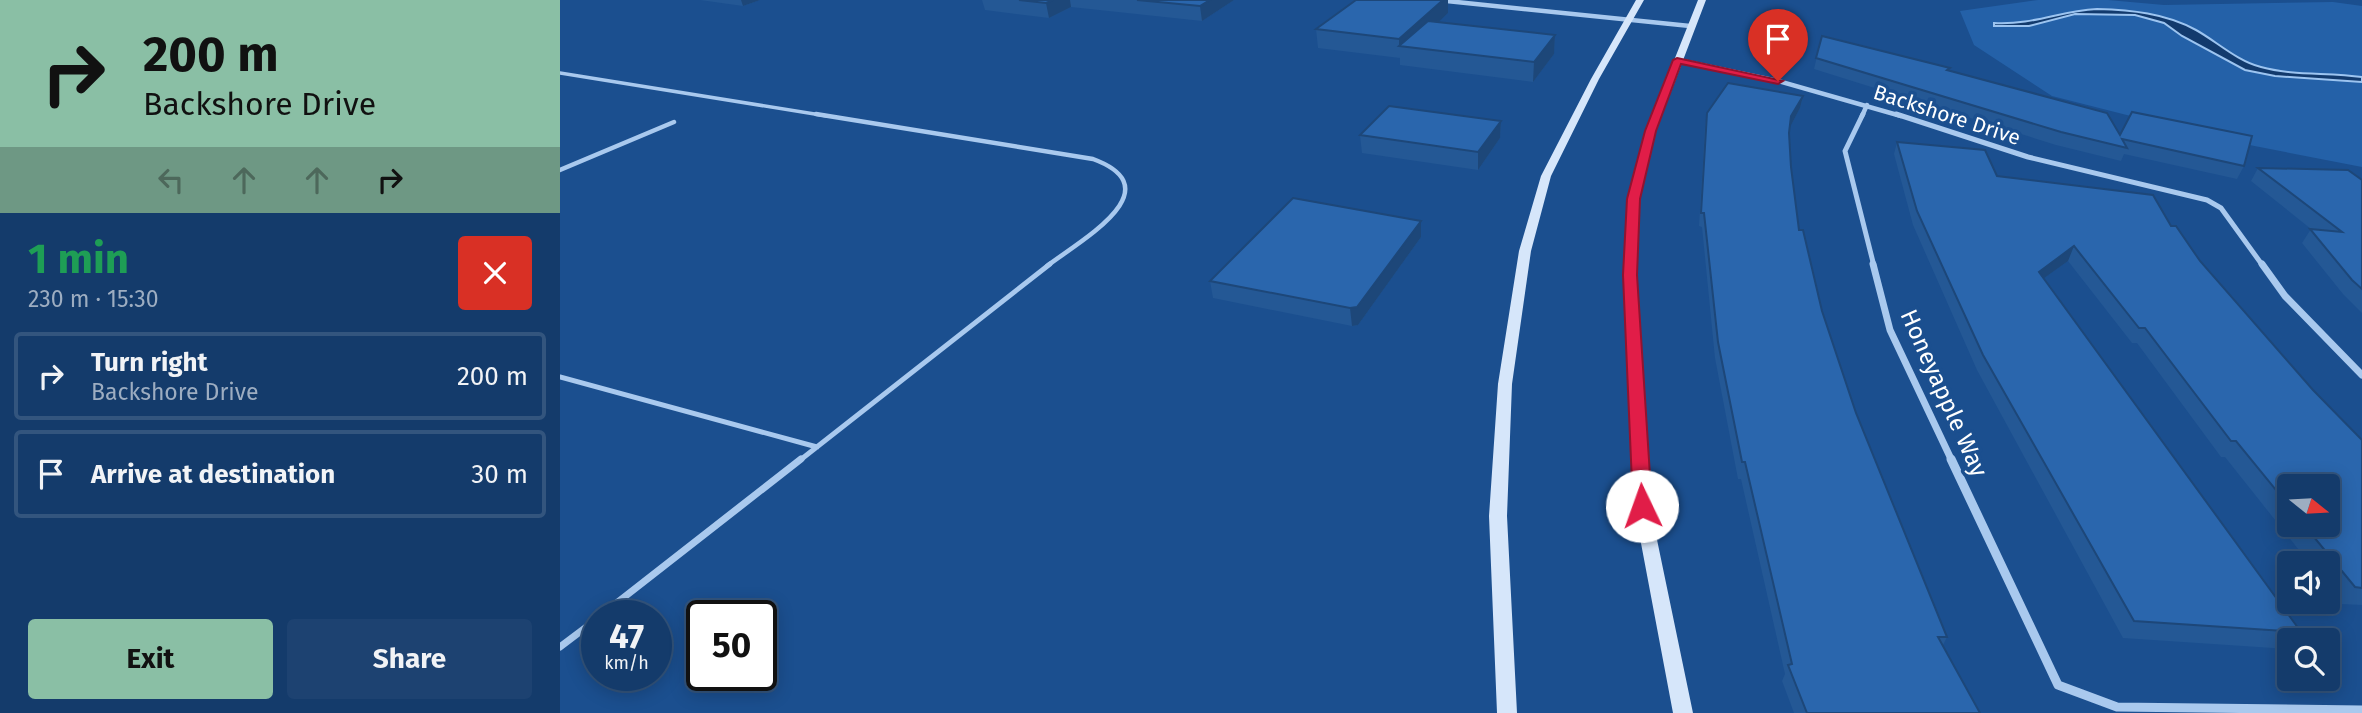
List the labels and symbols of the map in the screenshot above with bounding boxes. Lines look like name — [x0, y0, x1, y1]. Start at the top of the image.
pin — [1748, 9, 1808, 81]
street label: Backshore Drive — [1870, 79, 2024, 151]
street label: Honeyapple Way — [1895, 305, 1994, 481]
position arrow — [1605, 469, 1679, 543]
north arrow — [2277, 474, 2340, 537]
speed limit sign: 50 — [686, 600, 777, 691]

